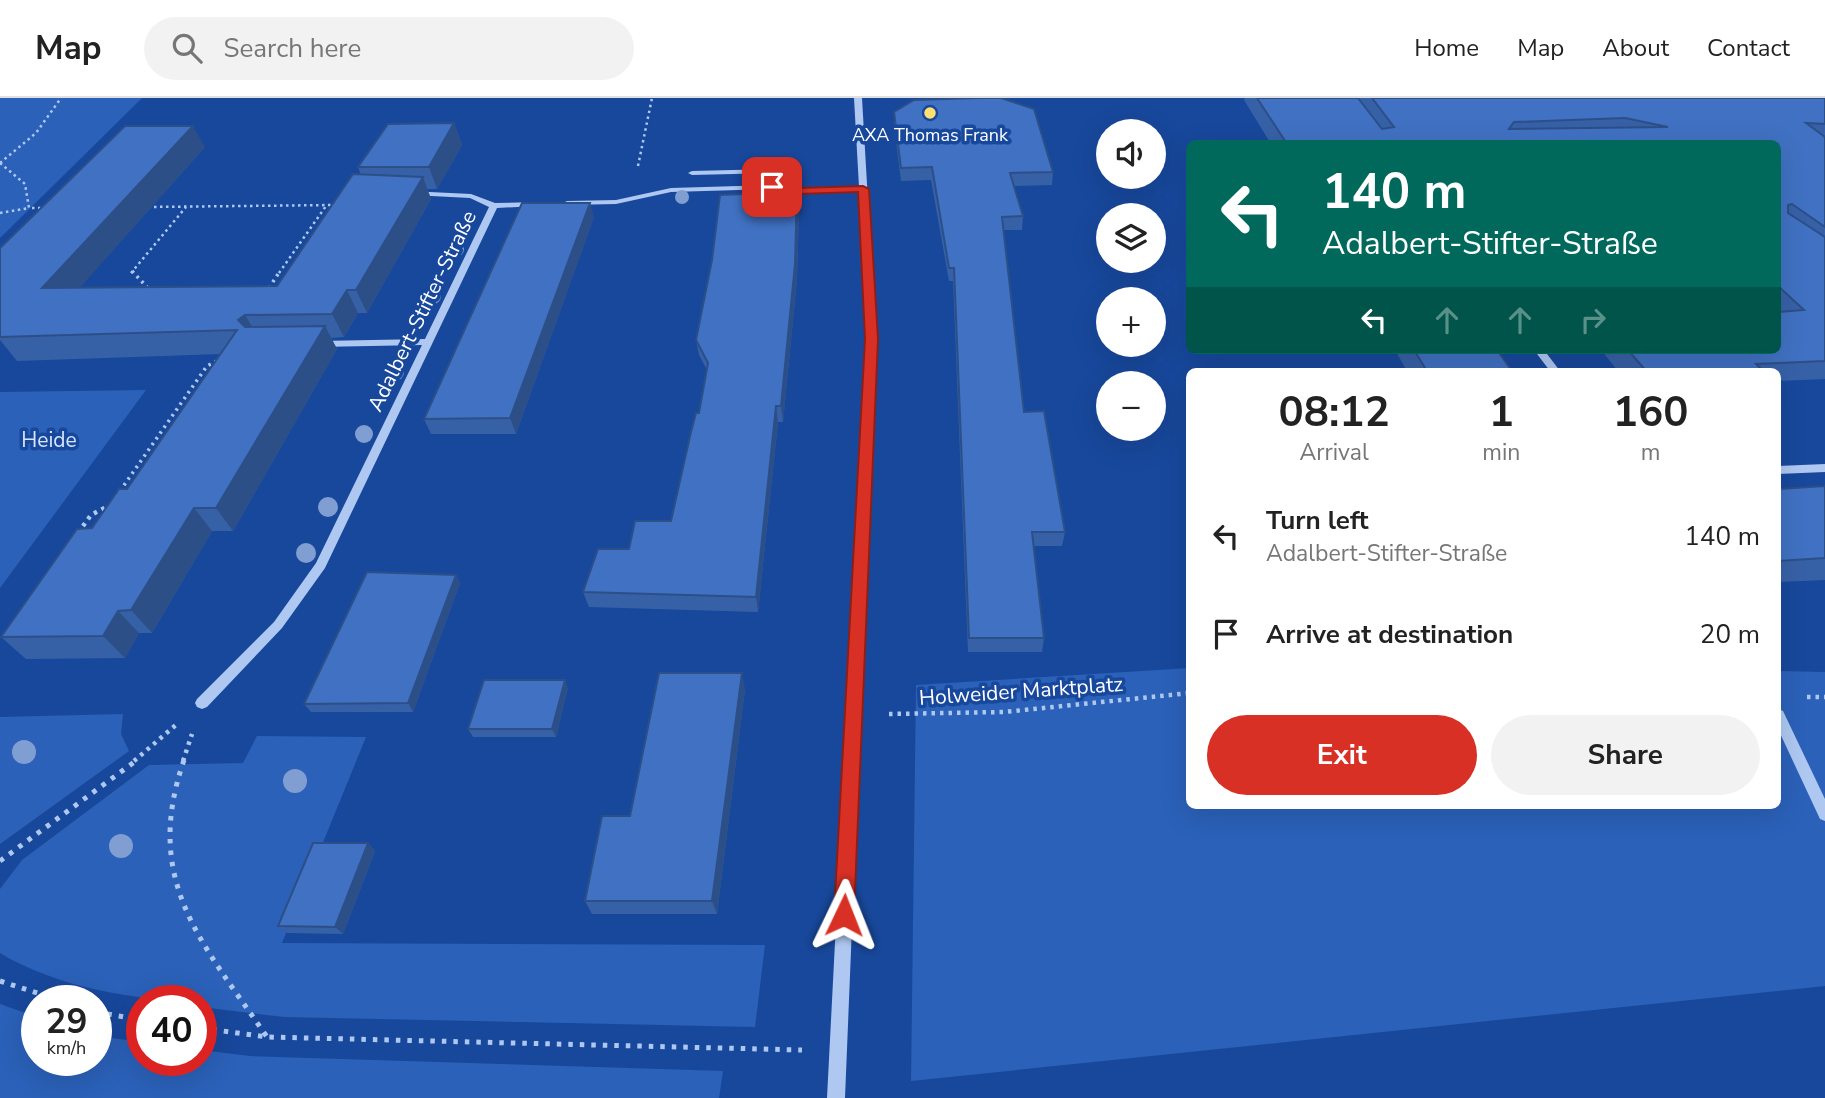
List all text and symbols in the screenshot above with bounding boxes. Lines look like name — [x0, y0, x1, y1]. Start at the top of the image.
search box — [144, 17, 634, 80]
text: Map — [35, 26, 102, 71]
icon: search — [168, 29, 206, 67]
text: Search here — [224, 31, 361, 66]
text: Home — [1414, 32, 1479, 64]
text: Map — [1517, 32, 1564, 64]
text: About — [1602, 32, 1669, 64]
text: Contact — [1707, 32, 1790, 64]
marker: AXA Thomas Frank — [922, 105, 938, 121]
map controls — [1096, 119, 1166, 441]
button: sound — [1096, 119, 1166, 189]
place label: AXA Thomas Frank — [852, 123, 1009, 147]
pin — [742, 157, 802, 217]
text: 140 m — [1322, 158, 1466, 225]
icon: arrive — [753, 168, 791, 206]
icon: left — [1207, 168, 1298, 259]
button: layers — [1096, 203, 1166, 273]
street label: Adalbert-Stifter-Straße — [361, 206, 483, 416]
text: Adalbert-Stifter-Straße — [1322, 222, 1658, 265]
button: + — [1096, 287, 1166, 357]
icon: left — [1355, 301, 1393, 339]
icon: ahead — [1428, 301, 1466, 339]
icon: ahead — [1501, 301, 1539, 339]
icon: right — [1574, 301, 1612, 339]
button: − — [1096, 371, 1166, 441]
text: 08:12 — [1279, 384, 1390, 441]
text: 1 — [1489, 384, 1514, 441]
text: 160 — [1613, 384, 1688, 441]
park label: Heide — [21, 426, 77, 454]
text: Arrival — [1300, 437, 1369, 468]
text: min — [1482, 437, 1520, 468]
text: m — [1641, 437, 1661, 468]
text: Turn left — [1266, 503, 1369, 538]
icon: left — [1207, 517, 1245, 555]
text: 140 m — [1684, 519, 1760, 554]
text: Adalbert-Stifter-Straße — [1266, 538, 1507, 569]
icon: arrive — [1207, 615, 1245, 653]
text: Arrive at destination — [1266, 617, 1513, 652]
text: 20 m — [1700, 617, 1760, 652]
street label: Holweider Marktplatz — [918, 670, 1124, 712]
button: Exit — [1207, 715, 1477, 795]
button: Share — [1491, 715, 1760, 795]
position arrow — [807, 878, 881, 952]
speed limit sign: 40 — [126, 985, 217, 1076]
text: 29 — [45, 998, 88, 1045]
text: km/h — [47, 1036, 86, 1060]

